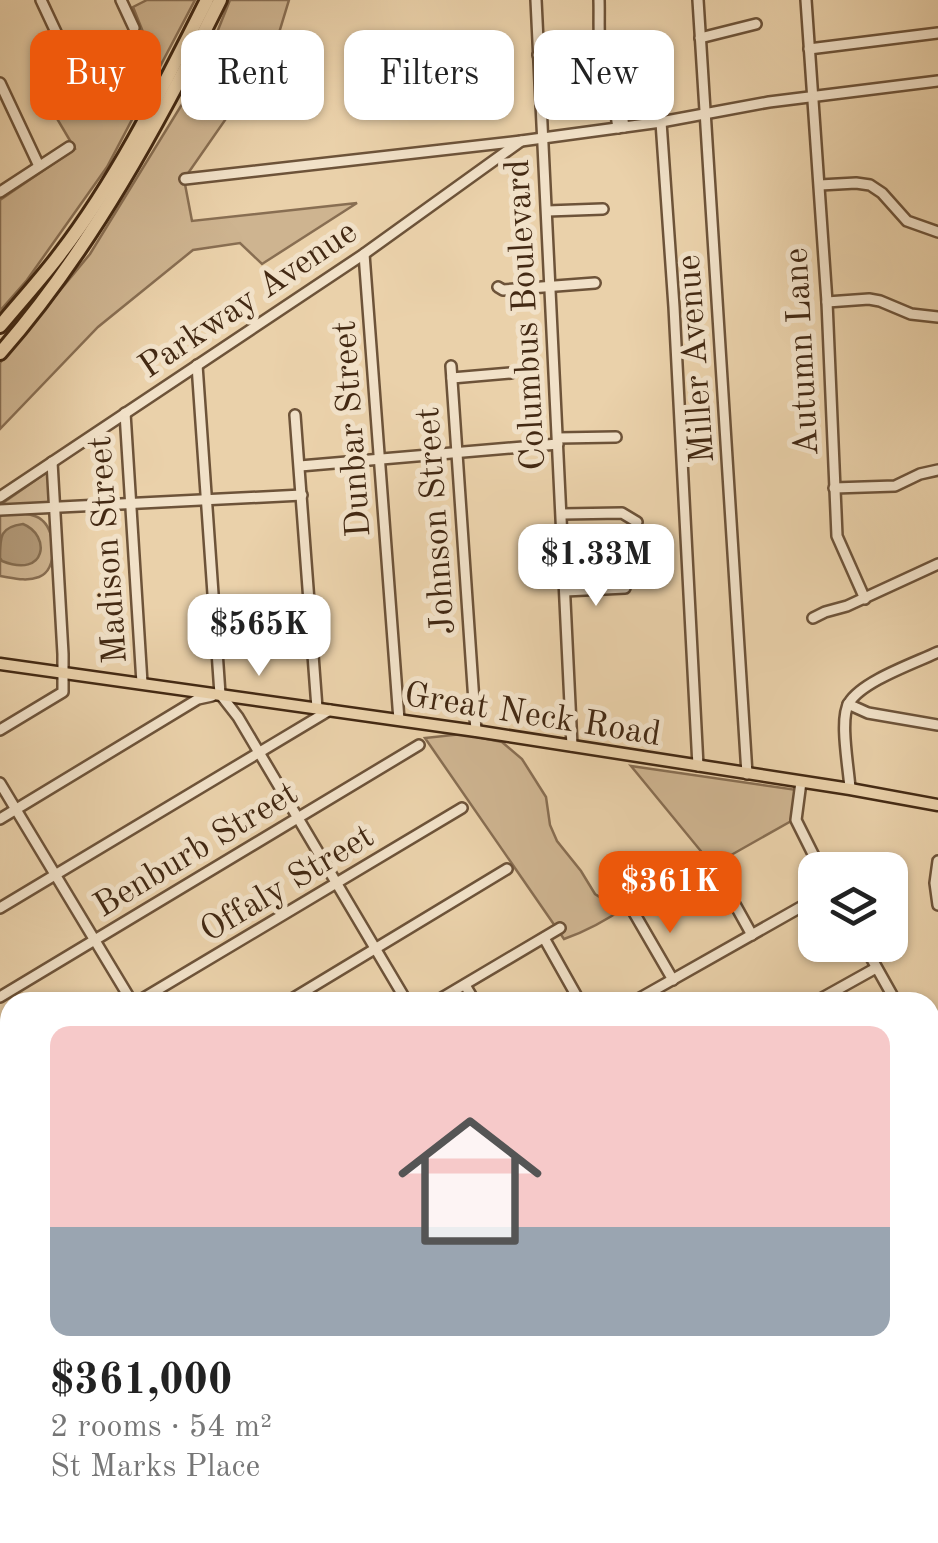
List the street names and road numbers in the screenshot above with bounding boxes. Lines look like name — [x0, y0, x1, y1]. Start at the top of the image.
street label: Columbus Boulevard — [501, 158, 552, 471]
street label: Parkway Avenue — [133, 214, 364, 386]
street label: Autumn Lane — [780, 247, 825, 457]
street label: Miller Avenue — [672, 253, 721, 464]
street label: Dunbar Street — [327, 319, 378, 538]
street label: Johnson Street — [411, 406, 462, 636]
street label: Madison Street — [83, 435, 134, 665]
street label: Great Neck Road — [402, 678, 663, 753]
street label: Benburb Street — [88, 776, 304, 925]
street label: Offaly Street — [195, 819, 380, 949]

